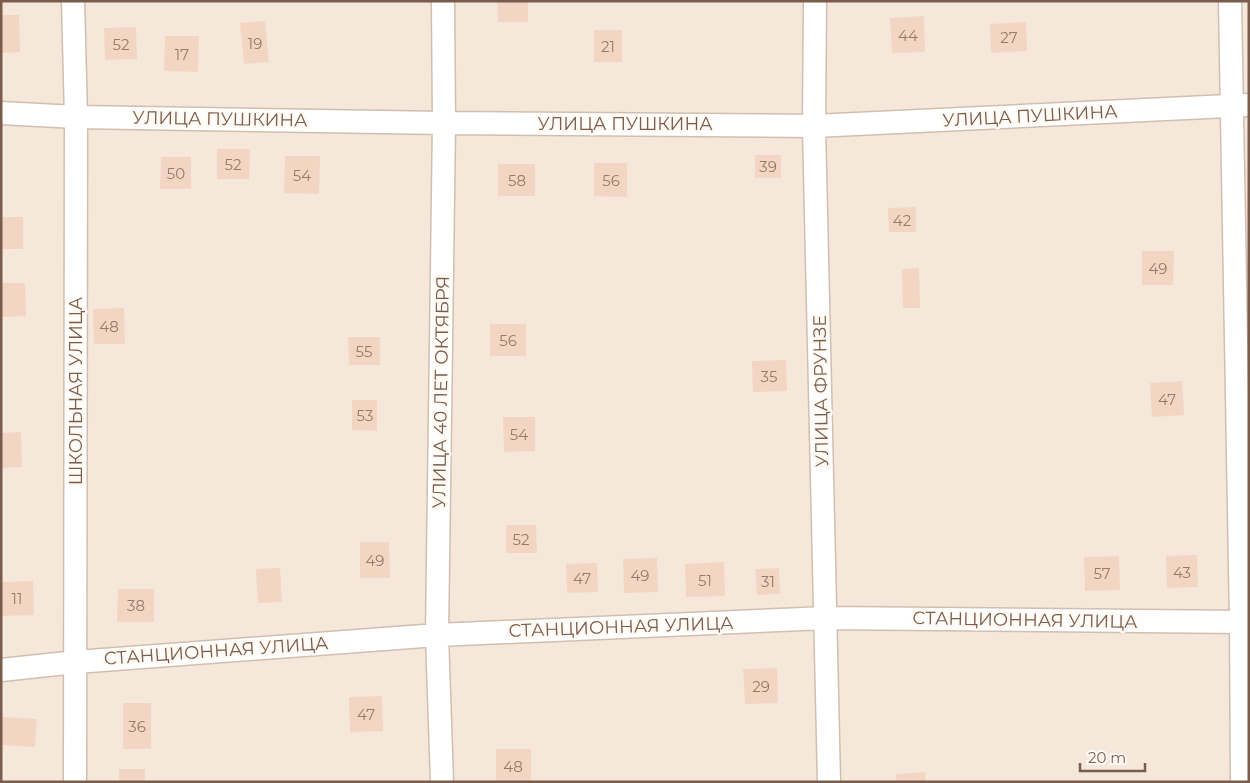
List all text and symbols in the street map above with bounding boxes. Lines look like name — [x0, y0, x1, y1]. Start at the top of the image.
house number: 44 — [898, 26, 918, 45]
house number: 27 — [1000, 28, 1018, 47]
house number: 19 — [248, 34, 262, 53]
house number: 52 — [113, 35, 129, 54]
house number: 21 — [601, 37, 615, 56]
house number: 17 — [175, 45, 189, 64]
street label: УЛИЦА ПУШКИНА — [942, 100, 1119, 132]
street label: УЛИЦА ПУШКИНА — [132, 106, 308, 132]
street label: УЛИЦА ПУШКИНА — [537, 113, 713, 135]
house number: 52 — [225, 155, 241, 174]
house number: 39 — [759, 157, 777, 176]
house number: 50 — [167, 164, 185, 183]
house number: 54 — [293, 166, 311, 185]
house number: 58 — [508, 171, 526, 190]
house number: 56 — [602, 171, 620, 190]
house number: 42 — [893, 211, 911, 230]
house number: 49 — [1149, 259, 1167, 278]
street label: УЛИЦА 40 ЛЕТ ОКТЯБРЯ — [428, 275, 454, 509]
street label: ШКОЛЬНАЯ УЛИЦА — [65, 296, 87, 485]
street label: УЛИЦА ФРУНЗЕ — [809, 315, 833, 467]
house number: 48 — [99, 317, 119, 336]
house number: 56 — [499, 331, 517, 350]
house number: 55 — [356, 342, 372, 361]
house number: 35 — [761, 367, 777, 386]
house number: 47 — [1158, 390, 1176, 409]
house number: 53 — [357, 406, 373, 425]
house number: 54 — [510, 425, 528, 444]
house number: 52 — [513, 530, 529, 549]
house number: 49 — [366, 551, 384, 570]
house number: 43 — [1173, 563, 1191, 582]
house number: 57 — [1093, 564, 1111, 583]
house number: 49 — [631, 566, 649, 585]
house number: 47 — [573, 569, 591, 588]
house number: 51 — [698, 571, 712, 590]
house number: 31 — [761, 572, 775, 591]
house number: 11 — [12, 589, 22, 608]
house number: 38 — [127, 596, 145, 615]
street label: СТАНЦИОННАЯ УЛИЦА — [912, 607, 1138, 633]
street label: СТАНЦИОННАЯ УЛИЦА — [508, 612, 734, 642]
street label: СТАНЦИОННАЯ УЛИЦА — [103, 632, 330, 670]
house number: 29 — [752, 677, 770, 696]
house number: 47 — [357, 705, 375, 724]
house number: 36 — [128, 717, 146, 736]
scale bar — [1080, 740, 1145, 772]
text: 20 m — [1088, 748, 1126, 767]
house number: 48 — [503, 757, 523, 776]

